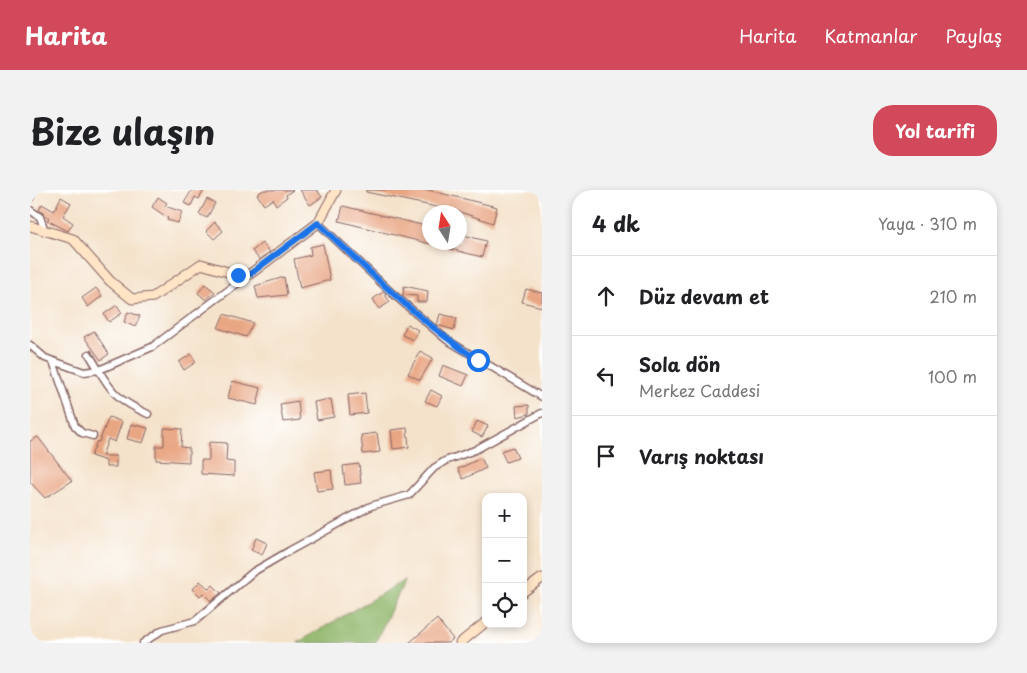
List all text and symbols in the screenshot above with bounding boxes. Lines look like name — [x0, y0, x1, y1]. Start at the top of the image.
text: Harita — [25, 17, 107, 53]
text: Harita — [739, 22, 796, 49]
text: Katmanlar — [824, 22, 917, 49]
text: Paylaş — [945, 22, 1002, 49]
text: Bize ulaşın — [30, 104, 215, 157]
button: Yol tarifi — [873, 105, 997, 156]
north arrow — [422, 205, 467, 250]
text: 4 dk — [592, 207, 640, 239]
text: Yaya · 310 m — [878, 211, 977, 235]
route end — [227, 264, 250, 287]
icon: ahead — [592, 282, 620, 310]
text: Düz devam et — [639, 282, 769, 310]
text: 210 m — [929, 284, 977, 308]
route start — [467, 349, 490, 372]
text: Sola dön — [639, 350, 720, 378]
icon: left — [592, 362, 620, 390]
text: 100 m — [928, 364, 977, 388]
text: Merkez Caddesi — [639, 378, 760, 402]
icon: arrive — [592, 442, 620, 470]
text: Varış noktası — [639, 442, 764, 470]
map controls — [482, 493, 527, 628]
button: + — [482, 493, 527, 538]
button: − — [482, 538, 527, 583]
button: locate — [482, 583, 527, 628]

